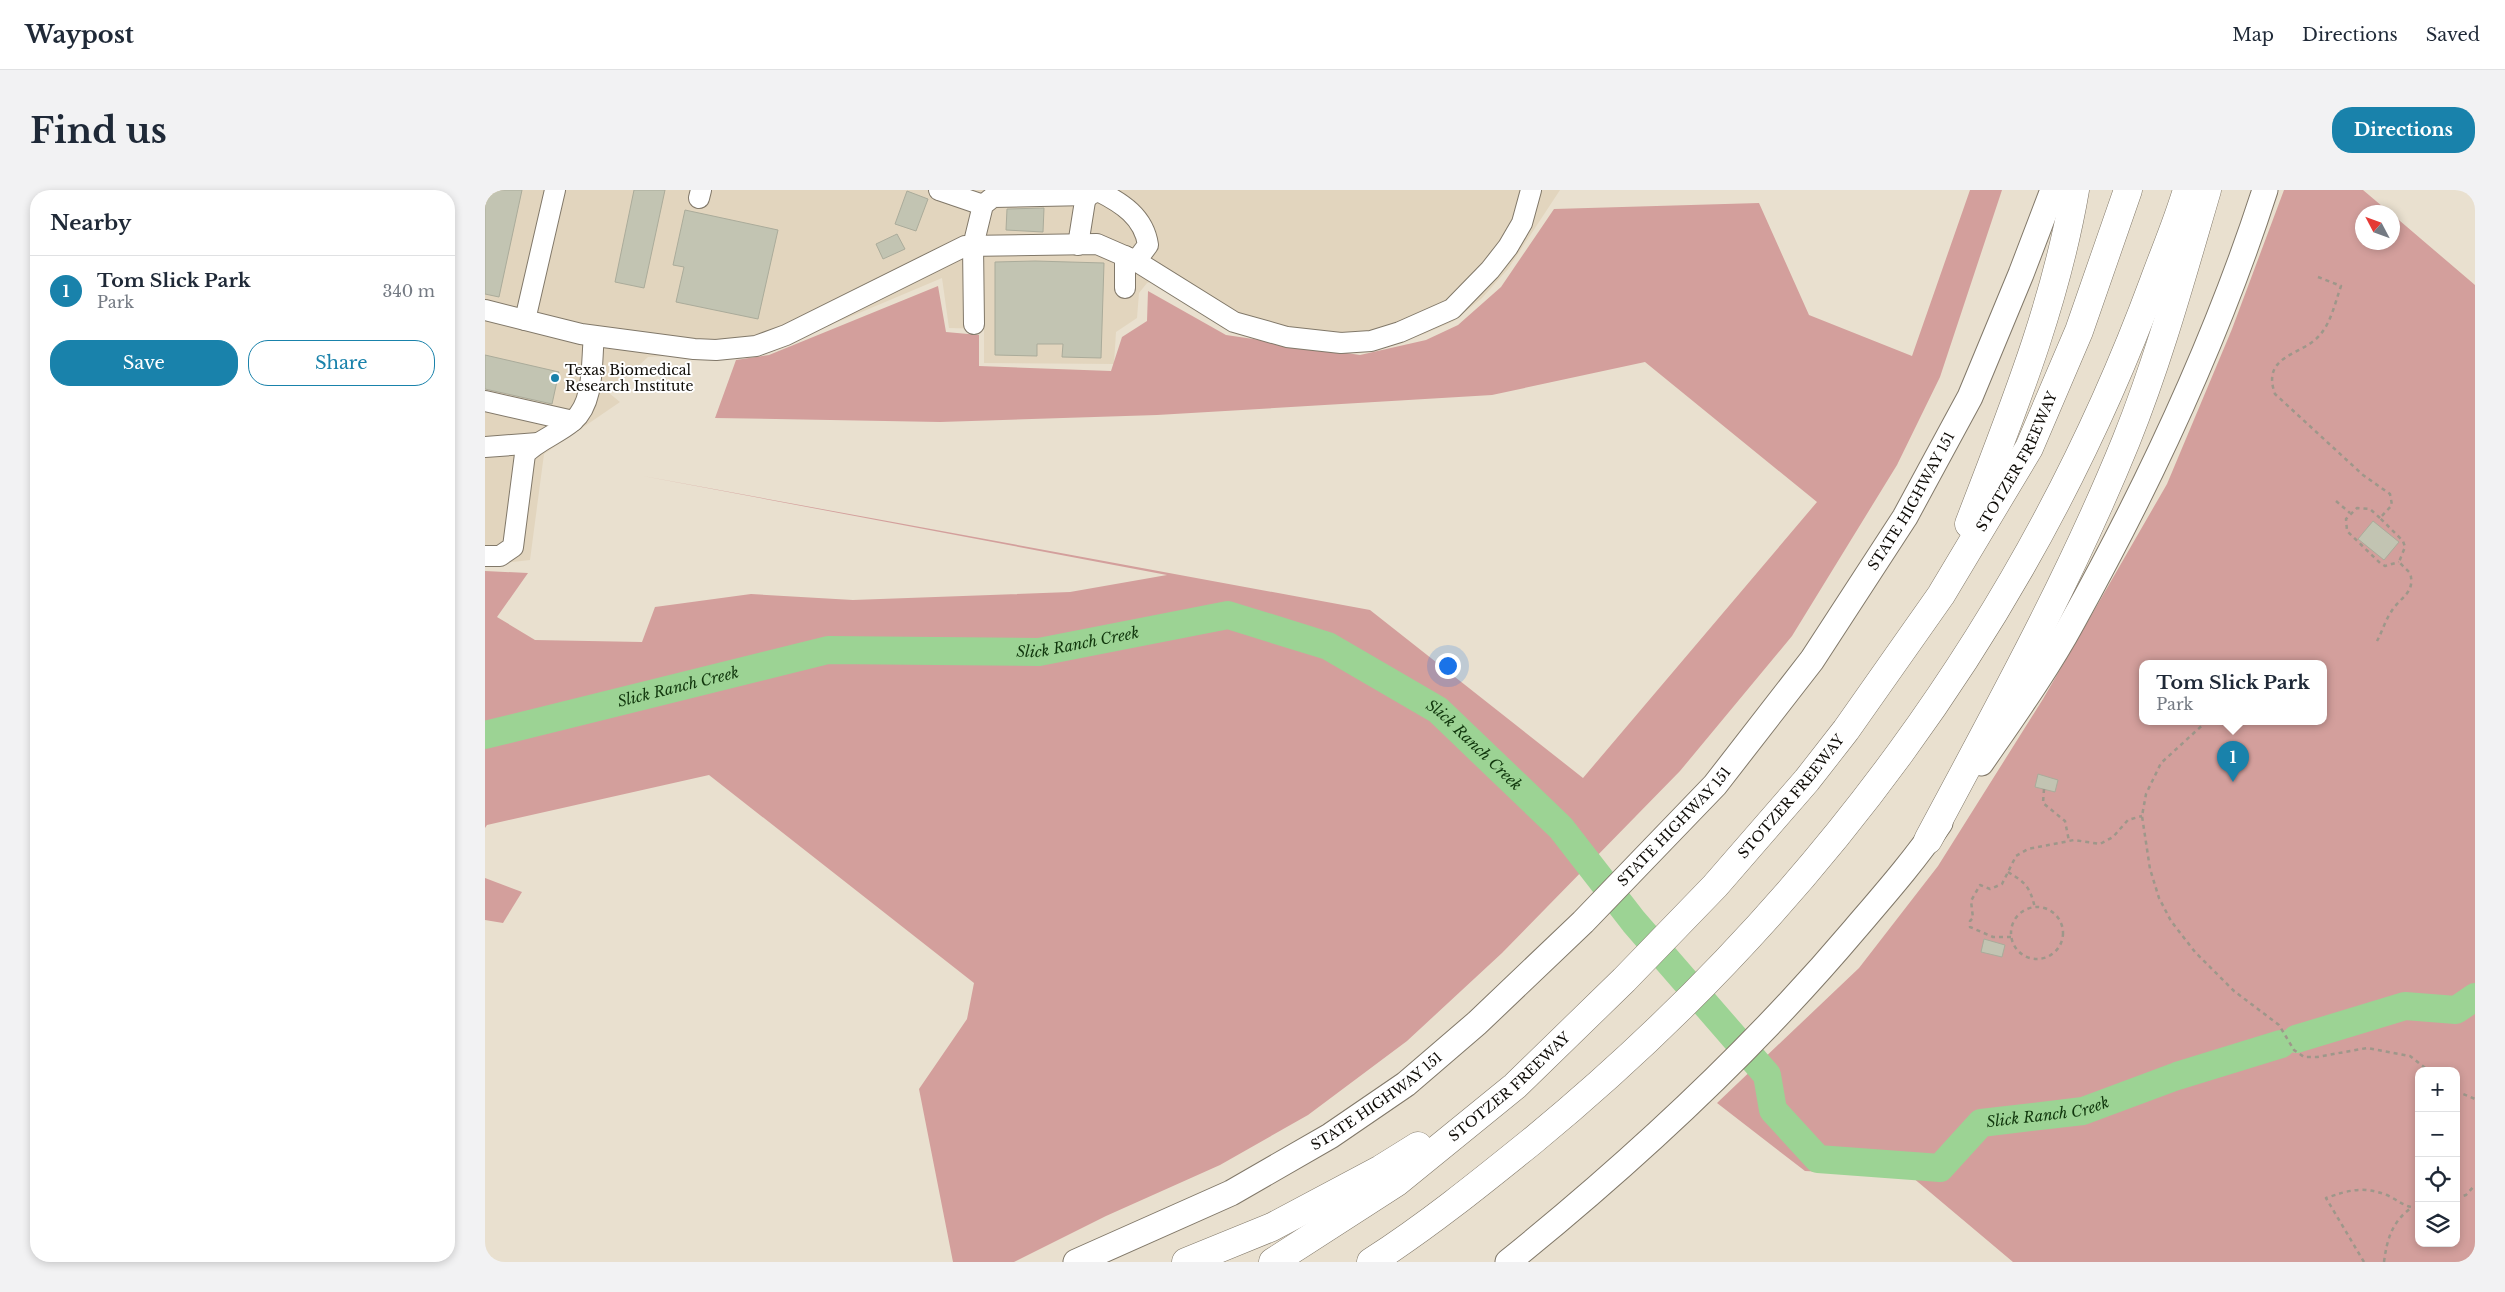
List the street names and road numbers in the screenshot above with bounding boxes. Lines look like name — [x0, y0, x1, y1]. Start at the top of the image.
street label: STOTZER FREEWAY — [1972, 388, 2061, 535]
street label: STATE HIGHWAY 151 — [1864, 428, 1959, 574]
street label: STOTZER FREEWAY — [1734, 730, 1849, 862]
street label: STATE HIGHWAY 151 — [1613, 763, 1735, 890]
street label: STOTZER FREEWAY — [1445, 1028, 1574, 1145]
street label: STATE HIGHWAY 151 — [1308, 1048, 1446, 1154]

